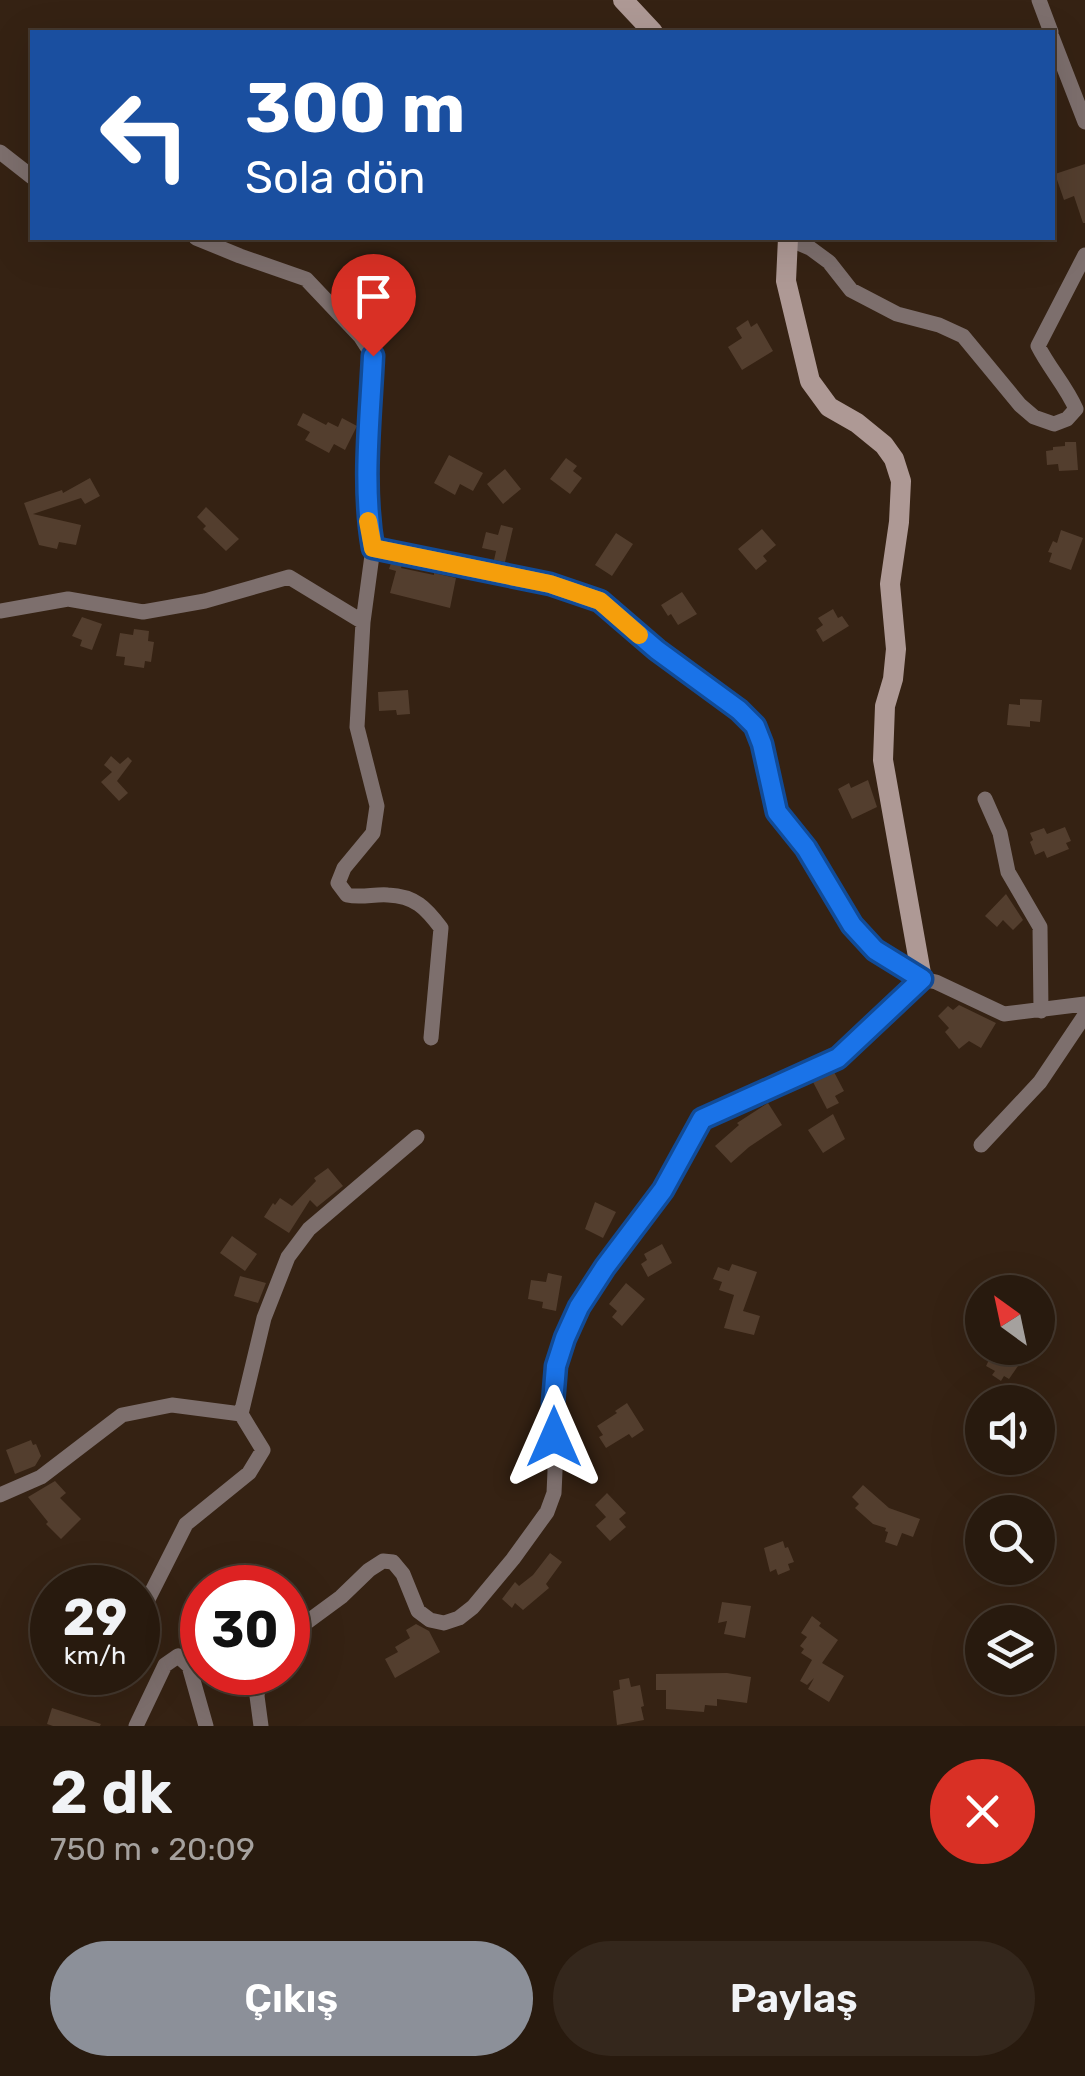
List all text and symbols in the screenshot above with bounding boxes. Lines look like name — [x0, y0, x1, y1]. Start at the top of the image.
text: 300 m — [245, 67, 465, 150]
icon: left — [80, 70, 210, 200]
text: Sola dön — [245, 151, 426, 204]
pin — [331, 254, 416, 357]
icon: arrive — [346, 269, 401, 324]
north arrow — [965, 1275, 1055, 1365]
map controls — [965, 1275, 1055, 1695]
position arrow — [502, 1385, 606, 1489]
button: sound — [965, 1385, 1055, 1475]
button: search — [965, 1495, 1055, 1585]
speed limit sign: 30 — [180, 1565, 310, 1695]
text: 29 — [63, 1588, 127, 1648]
button: layers — [965, 1605, 1055, 1695]
text: km/h — [64, 1641, 126, 1670]
text: 2 dk — [50, 1757, 173, 1828]
button: close — [930, 1759, 1035, 1864]
text: 750 m · 20:09 — [50, 1830, 255, 1868]
button: Çıkış — [50, 1941, 533, 2056]
button: Paylaş — [553, 1941, 1035, 2056]

